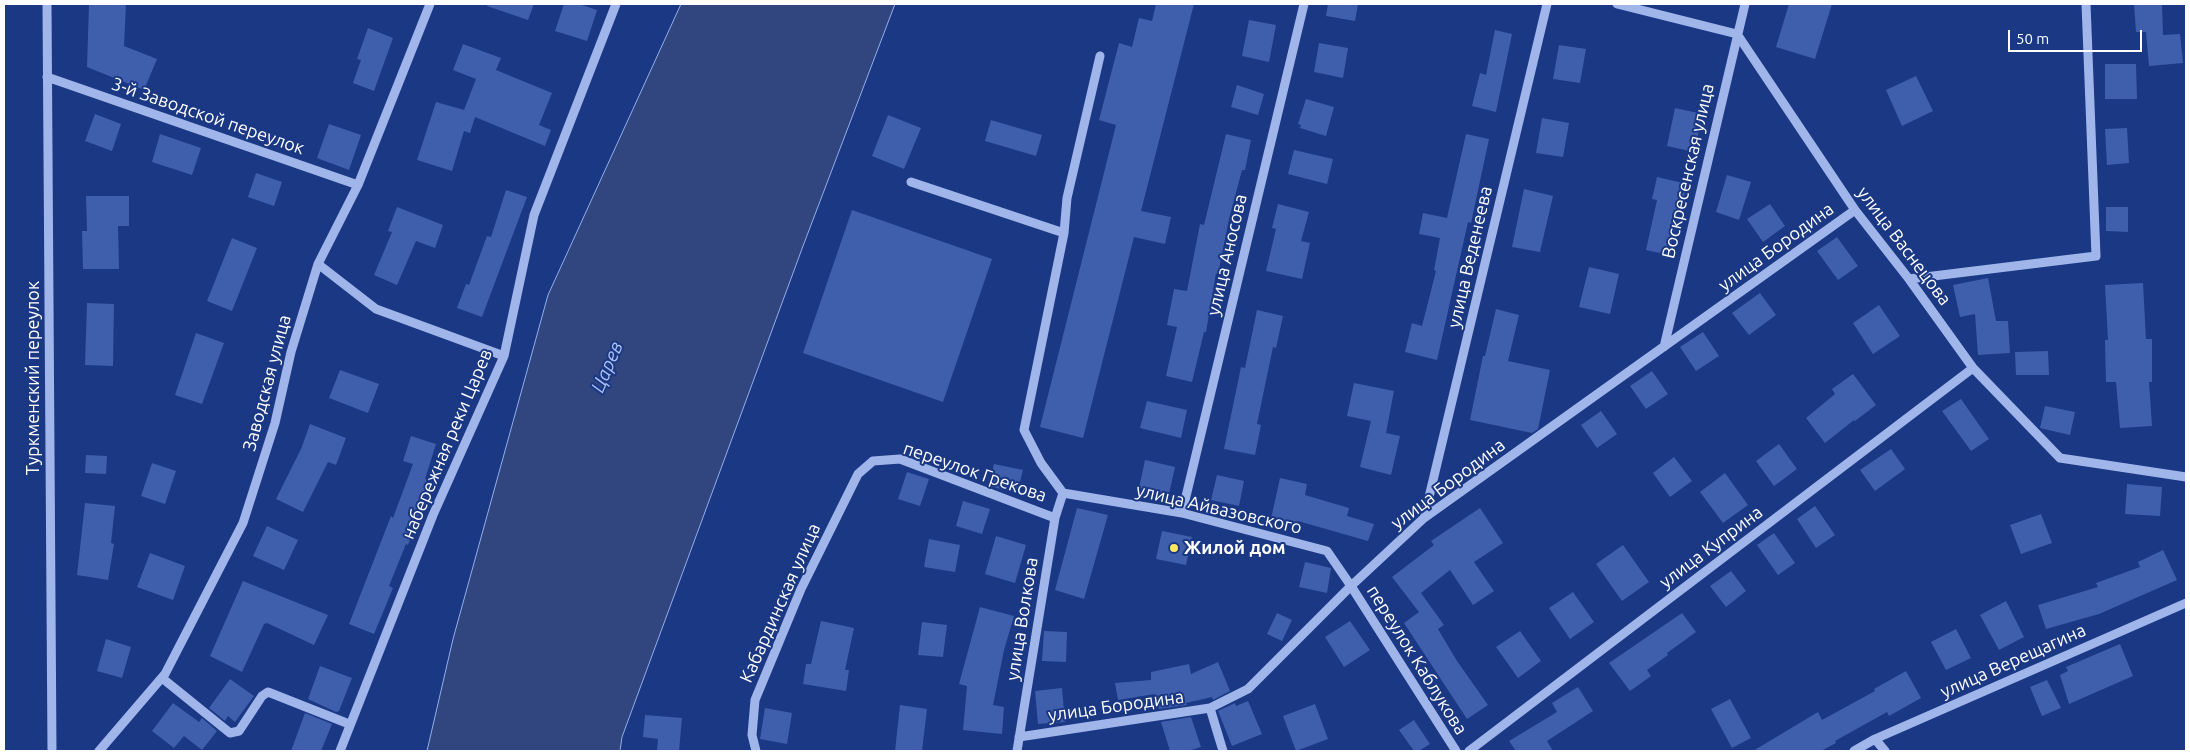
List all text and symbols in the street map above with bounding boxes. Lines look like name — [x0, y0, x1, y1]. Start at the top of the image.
scale bar — [2010, 20, 2144, 52]
text: 50 m — [2016, 30, 2049, 47]
street label: 3-й Заводской переулок — [109, 73, 307, 159]
street label: Воскресенская улица — [1657, 81, 1719, 261]
street label: улица Васнецова — [1852, 182, 1956, 310]
street label: улица Веденеева — [1443, 184, 1497, 330]
street label: улица Аносова — [1203, 192, 1251, 318]
street label: улица Бородина — [1714, 198, 1838, 296]
street label: Туркменский переулок — [22, 281, 44, 475]
street label: Заводская улица — [238, 312, 296, 454]
water label: Царев — [586, 338, 628, 396]
street label: набережная реки Царев — [397, 346, 497, 542]
street label: улица Бородина — [1387, 434, 1509, 534]
street label: переулок Грекова — [900, 437, 1050, 507]
street label: улица Айвазовского — [1134, 479, 1304, 539]
street label: улица Куприна — [1655, 501, 1767, 593]
street label: Кабардинская улица — [735, 520, 825, 686]
place label: Жилой дом — [1184, 537, 1286, 559]
marker: Жилой дом — [1168, 542, 1180, 554]
street label: улица Волкова — [1002, 556, 1042, 682]
street label: переулок Каблукова — [1362, 581, 1472, 739]
street label: улица Верещагина — [1937, 619, 2089, 703]
street label: улица Бородина — [1047, 686, 1185, 726]

